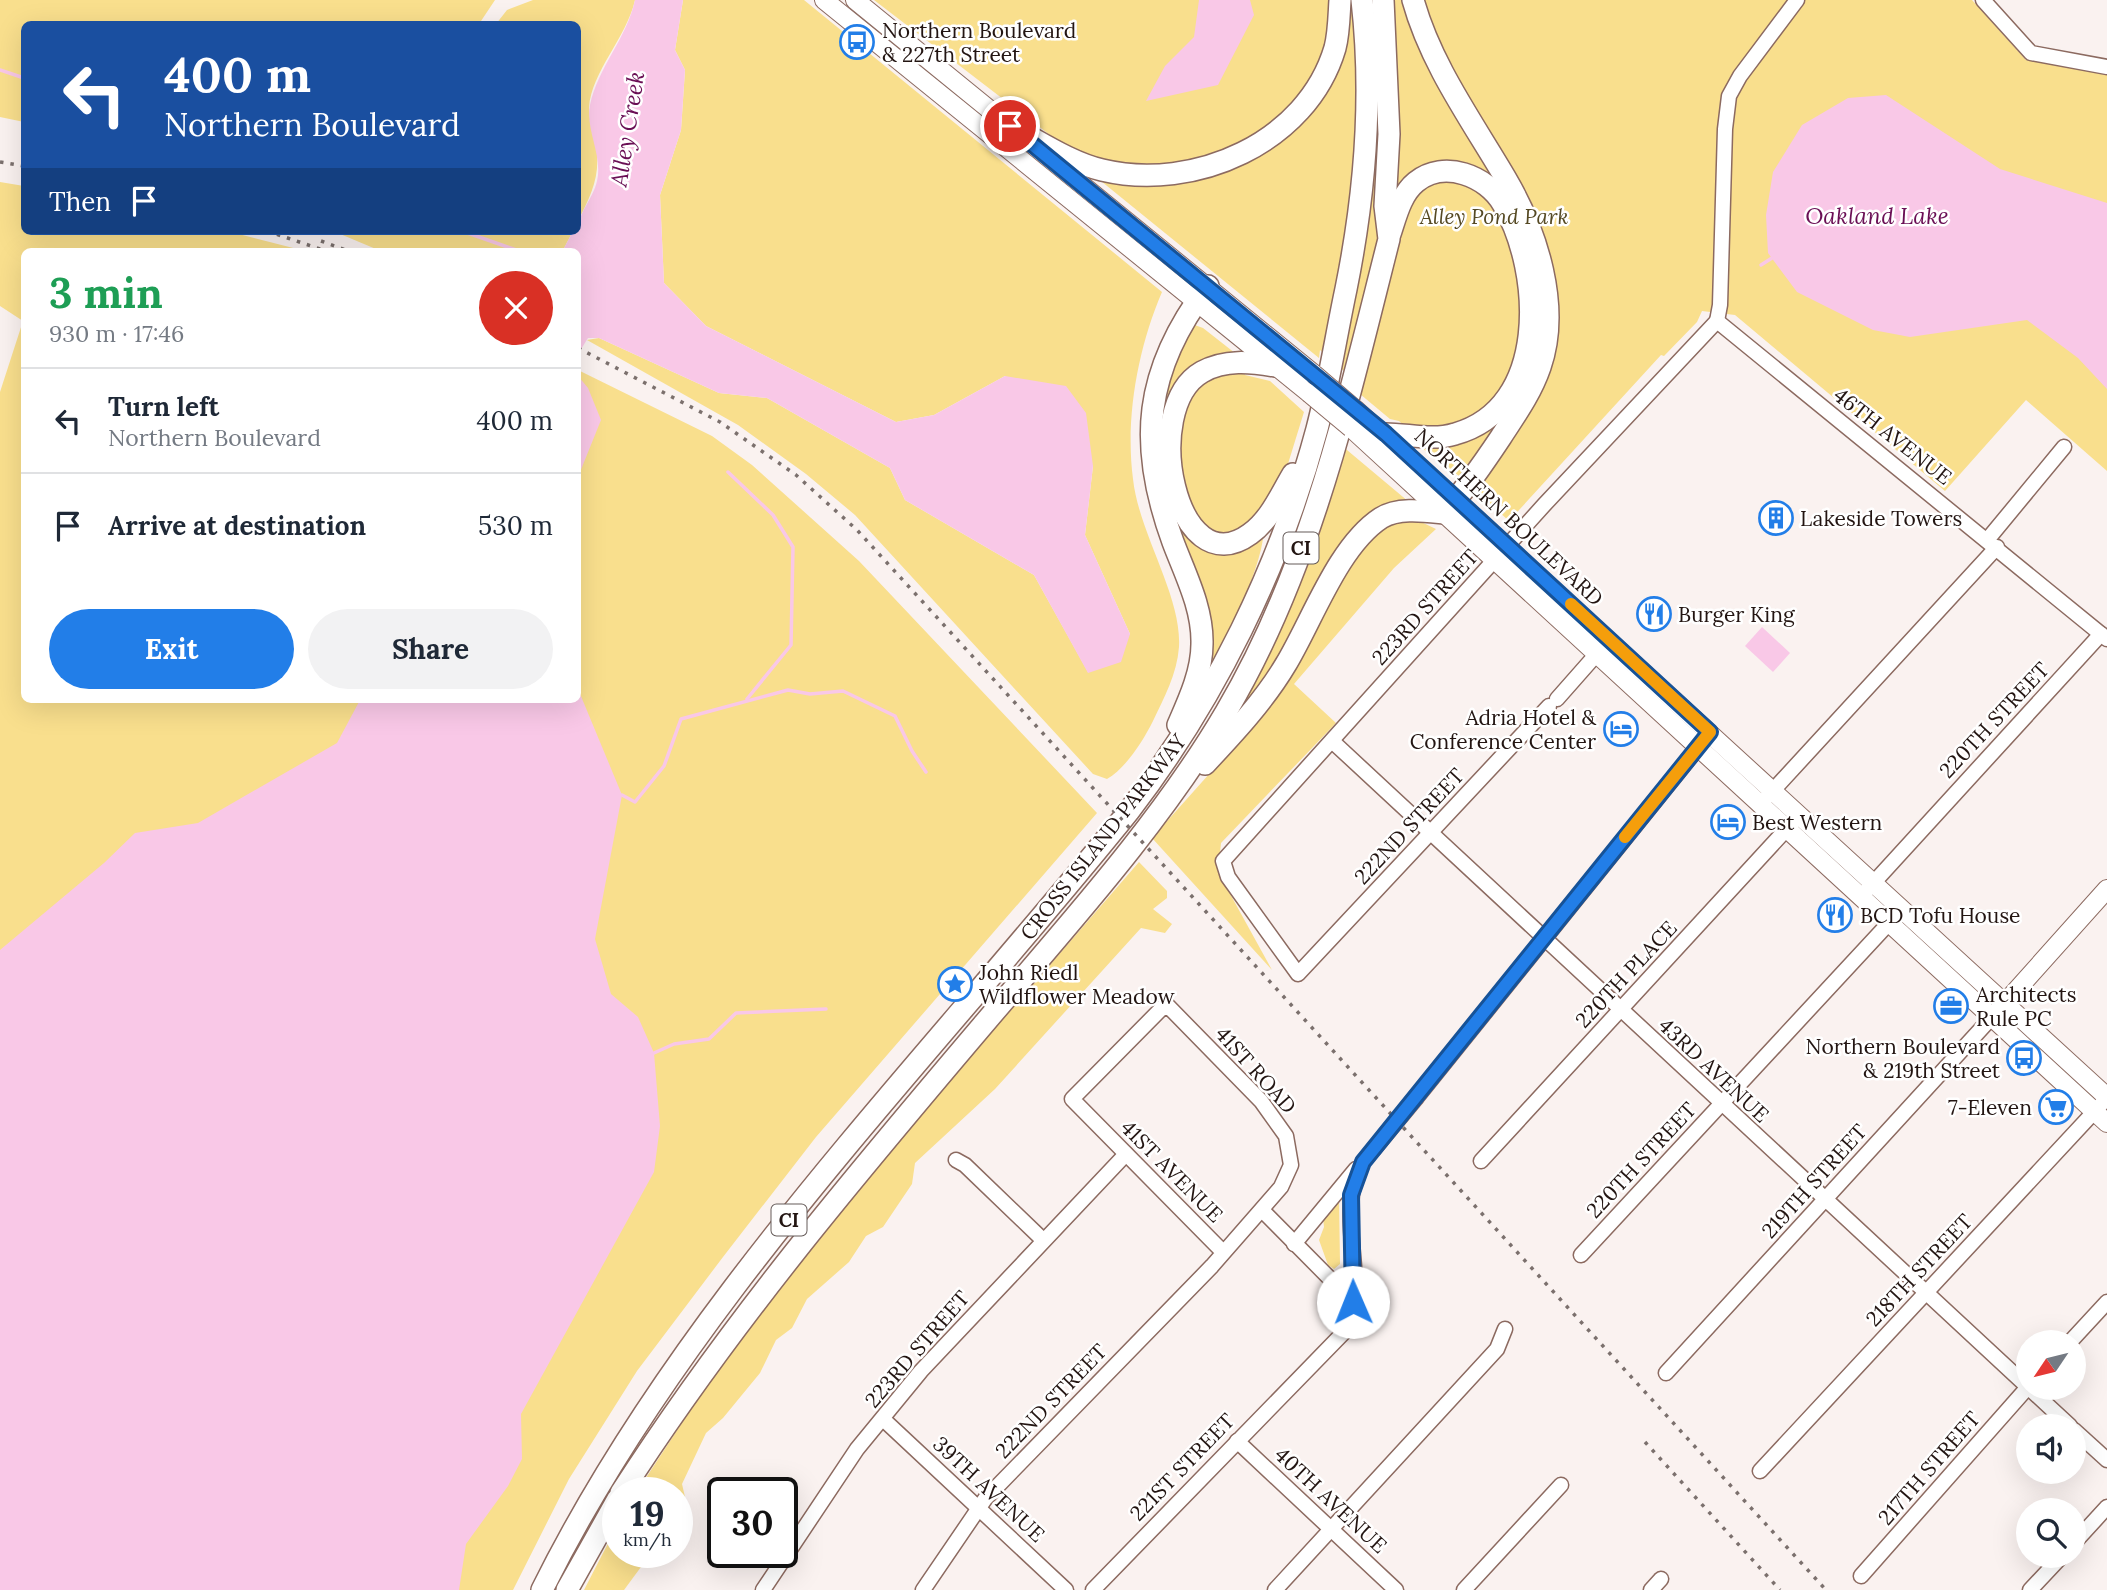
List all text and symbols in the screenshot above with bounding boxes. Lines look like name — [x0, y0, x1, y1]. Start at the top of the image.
place label: Northern Boulevard & 227th Street — [882, 17, 1076, 68]
bus stop icon: Northern Boulevard & 227th Street — [838, 23, 876, 61]
text: 400 m — [164, 43, 311, 105]
icon: left — [49, 49, 140, 140]
water label: Alley Creek — [603, 69, 650, 190]
pin — [980, 96, 1040, 156]
text: Northern Boulevard — [164, 104, 460, 145]
icon: arrive — [991, 107, 1029, 145]
icon: arrive — [125, 182, 163, 220]
text: Then — [49, 185, 111, 218]
water label: Oakland Lake — [1805, 201, 1949, 230]
park label: Alley Pond Park — [1419, 203, 1568, 230]
text: 3 min — [49, 266, 163, 320]
button: close — [479, 271, 553, 345]
text: 930 m · 17:46 — [49, 319, 184, 348]
street label: 46TH AVENUE — [1828, 381, 1958, 491]
text: Turn left — [108, 390, 219, 423]
icon: left — [49, 402, 87, 440]
text: 400 m — [477, 404, 553, 437]
street label: NORTHERN BOULEVARD — [1409, 422, 1609, 612]
text: Northern Boulevard — [108, 423, 321, 452]
building icon: Lakeside Towers — [1757, 499, 1795, 537]
place label: Lakeside Towers — [1800, 505, 1962, 532]
icon: arrive — [49, 507, 87, 545]
text: Arrive at destination — [108, 509, 366, 542]
text: 530 m — [478, 509, 553, 542]
road number: CI — [1284, 533, 1318, 564]
street label: 223RD STREET — [1366, 544, 1484, 670]
restaurant icon: Burger King — [1635, 595, 1673, 633]
place label: Burger King — [1678, 601, 1795, 628]
button: Exit — [49, 609, 294, 689]
button: Share — [308, 609, 553, 689]
street label: 220TH STREET — [1933, 656, 2055, 784]
place label: Adria Hotel & Conference Center — [1410, 704, 1596, 755]
hotel icon: Adria Hotel & Conference Center — [1602, 710, 1640, 748]
street label: CROSS ISLAND PARKWAY — [1014, 728, 1192, 945]
street label: 222ND STREET — [1348, 762, 1470, 890]
hotel icon: Best Western — [1709, 803, 1747, 841]
place label: Best Western — [1752, 809, 1883, 836]
restaurant icon: BCD Tofu House — [1816, 896, 1854, 934]
place label: BCD Tofu House — [1860, 902, 2021, 929]
street label: 220TH PLACE — [1569, 915, 1683, 1033]
place label: John Riedl Wildflower Meadow — [978, 959, 1175, 1010]
place icon: John Riedl Wildflower Meadow — [936, 965, 974, 1003]
place label: Architects Rule PC — [1975, 981, 2076, 1032]
office icon: Architects Rule PC — [1932, 987, 1970, 1025]
street label: 43RD AVENUE — [1653, 1012, 1775, 1128]
street label: 41ST ROAD — [1210, 1021, 1302, 1119]
place label: Northern Boulevard & 219th Street — [1806, 1033, 2001, 1084]
bus stop icon: Northern Boulevard & 219th Street — [2005, 1039, 2043, 1077]
supermarket icon: 7-Eleven — [2037, 1088, 2075, 1126]
place label: 7-Eleven — [1948, 1094, 2032, 1121]
street label: 220TH STREET — [1580, 1096, 1702, 1224]
street label: 41ST AVENUE — [1115, 1114, 1229, 1228]
street label: 219TH STREET — [1756, 1118, 1872, 1244]
road number: CI — [772, 1204, 806, 1236]
street label: 218TH STREET — [1860, 1208, 1978, 1332]
position arrow — [1316, 1265, 1390, 1339]
street label: 223RD STREET — [859, 1285, 975, 1413]
north arrow — [2016, 1330, 2086, 1400]
map controls — [2016, 1330, 2086, 1568]
street label: 222ND STREET — [989, 1338, 1113, 1464]
street label: 217TH STREET — [1872, 1406, 1986, 1530]
street label: 221ST STREET — [1124, 1408, 1240, 1526]
button: sound — [2016, 1414, 2086, 1484]
street label: 39TH AVENUE — [927, 1430, 1051, 1548]
street label: 40TH AVENUE — [1269, 1441, 1393, 1559]
speed limit sign: 30 — [707, 1477, 798, 1568]
text: 19 — [630, 1491, 665, 1536]
button: search — [2016, 1498, 2086, 1568]
text: km/h — [623, 1528, 672, 1551]

